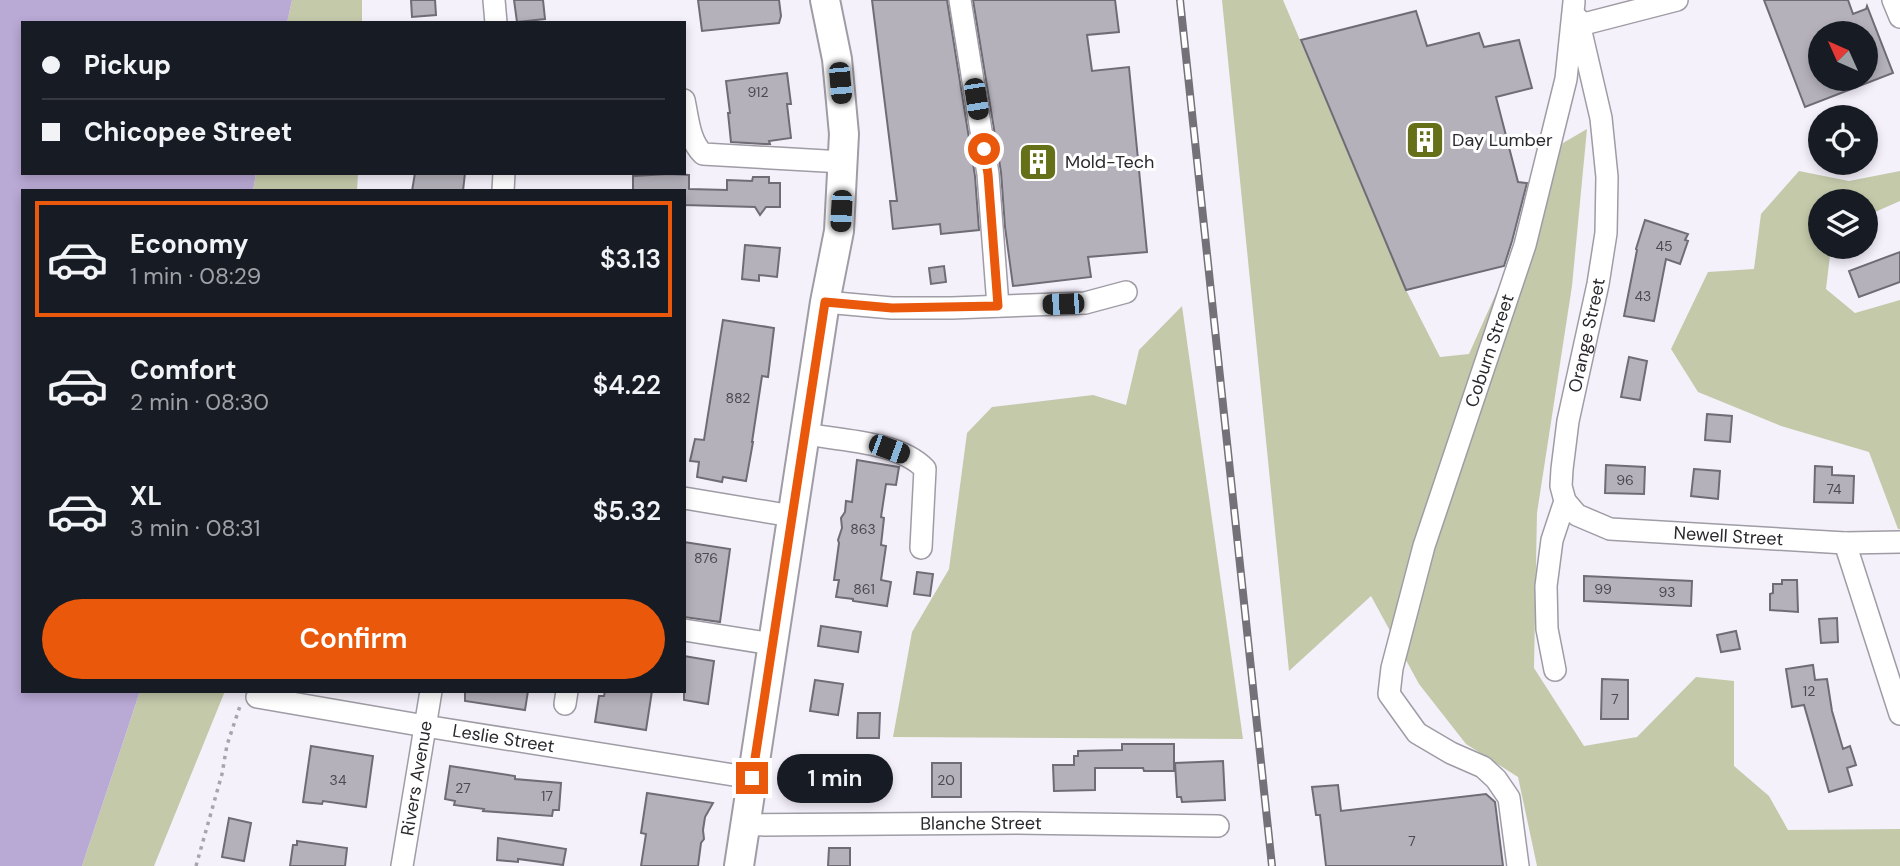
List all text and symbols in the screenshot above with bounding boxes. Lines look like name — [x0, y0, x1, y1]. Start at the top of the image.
north arrow — [1808, 21, 1878, 91]
map controls — [1808, 21, 1878, 259]
text: Pickup — [84, 48, 171, 82]
car — [828, 61, 853, 105]
car — [963, 77, 990, 121]
house number: 912 — [748, 83, 769, 101]
button: locate — [1808, 105, 1878, 175]
text: Chicopee Street — [84, 115, 292, 149]
building icon: Day Lumber — [1404, 119, 1446, 161]
place label: Day Lumber — [1452, 128, 1553, 152]
route start — [968, 133, 1000, 165]
building icon: Mold-Tech — [1017, 141, 1059, 183]
place label: Mold-Tech — [1065, 150, 1154, 174]
car — [830, 189, 853, 233]
button: layers — [1808, 189, 1878, 259]
text: Economy — [130, 227, 248, 261]
icon: car — [46, 228, 109, 291]
house number: 45 — [1655, 237, 1673, 255]
text: $3.13 — [600, 242, 661, 276]
text: 1 min · 08:29 — [130, 261, 261, 291]
street label: Orange Street — [1563, 276, 1611, 395]
house number: 43 — [1635, 287, 1651, 305]
street label: Coburn Street — [1459, 291, 1520, 410]
car — [1042, 293, 1085, 315]
text: Comfort — [130, 353, 236, 387]
icon: car — [46, 354, 109, 417]
text: $4.22 — [593, 368, 661, 402]
text: 2 min · 08:30 — [130, 387, 269, 417]
house number: 882 — [726, 389, 750, 407]
car — [866, 432, 913, 466]
house number: 96 — [1616, 471, 1634, 489]
text: XL — [130, 479, 162, 513]
icon: car — [46, 480, 109, 543]
house number: 74 — [1826, 480, 1842, 498]
text: $5.32 — [593, 494, 661, 528]
text: 3 min · 08:31 — [130, 513, 260, 543]
house number: 863 — [850, 520, 876, 538]
street label: Newell Street — [1673, 521, 1784, 551]
house number: 876 — [694, 549, 718, 567]
house number: 861 — [853, 580, 875, 598]
house number: 99 — [1594, 580, 1612, 598]
house number: 93 — [1659, 583, 1675, 601]
button: Confirm — [42, 599, 665, 679]
house number: 12 — [1803, 682, 1815, 700]
house number: 7 — [1611, 690, 1619, 708]
street label: Rivers Avenue — [395, 719, 438, 837]
street label: Leslie Street — [451, 719, 556, 758]
callout: 1 min — [776, 754, 892, 802]
route end — [736, 762, 768, 794]
text: 1 min — [808, 763, 862, 793]
house number: 34 — [330, 771, 347, 789]
house number: 20 — [937, 771, 955, 789]
house number: 27 — [455, 779, 471, 797]
house number: 17 — [541, 787, 553, 805]
street label: Blanche Street — [920, 811, 1042, 836]
house number: 7 — [1408, 832, 1416, 850]

